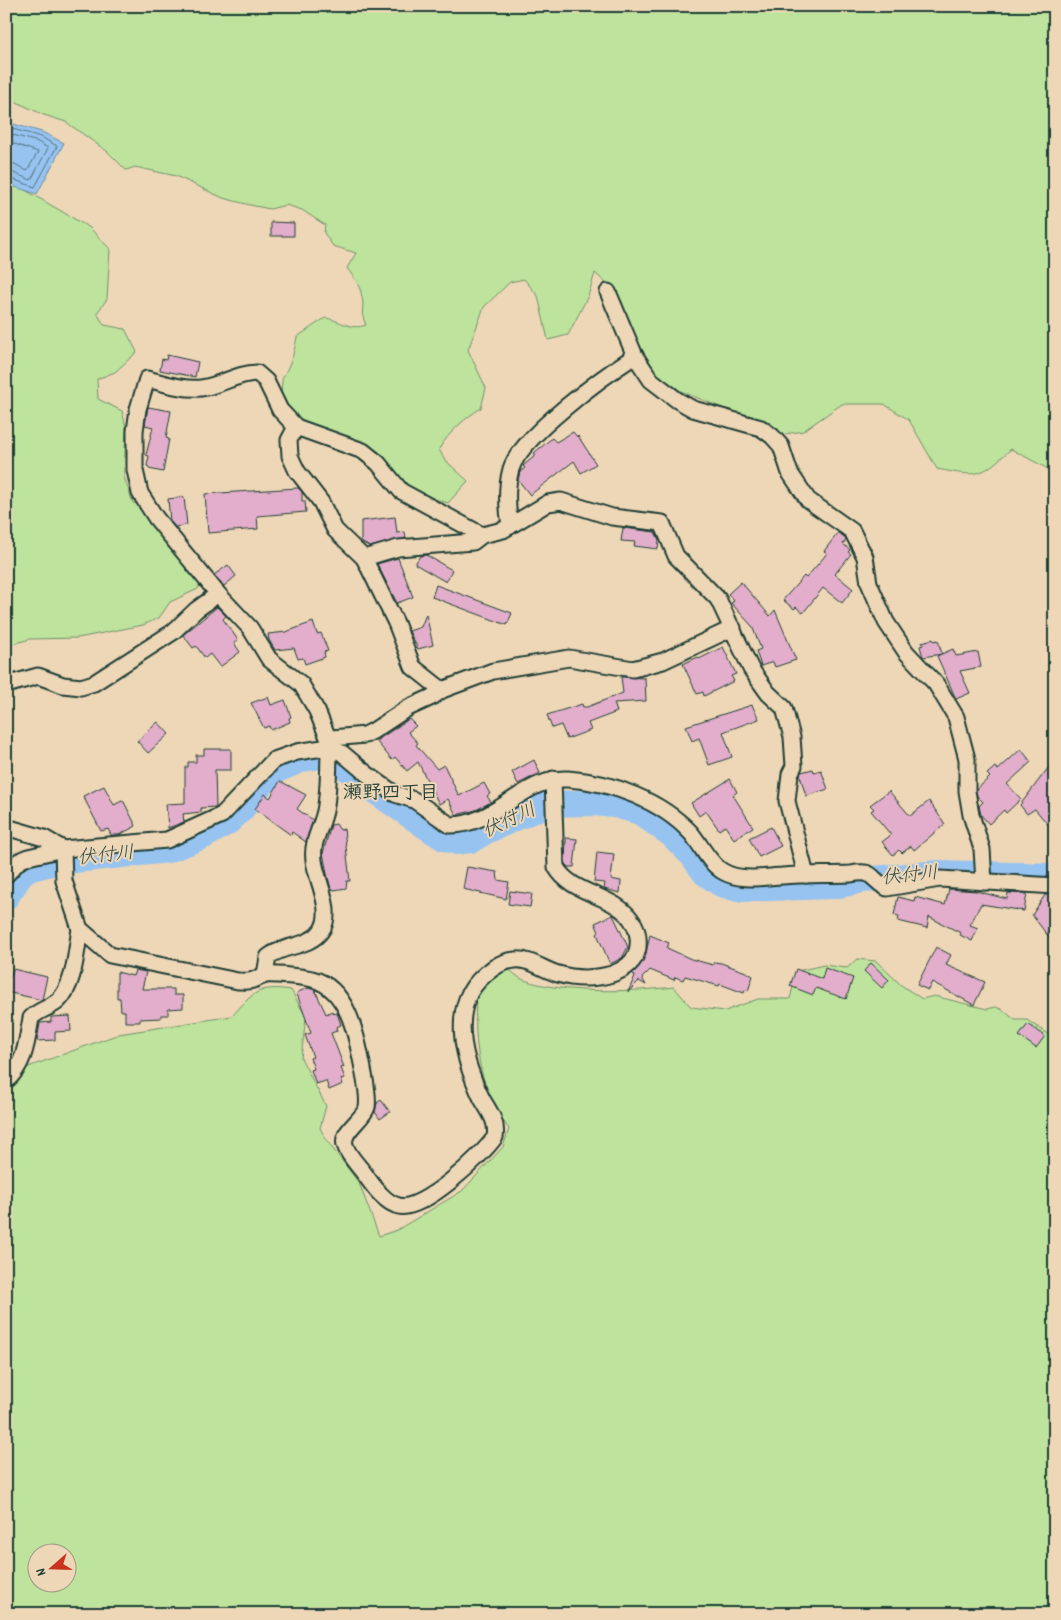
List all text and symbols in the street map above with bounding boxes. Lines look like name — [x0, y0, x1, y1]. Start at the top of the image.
district label: 瀬野四丁目 — [343, 781, 439, 808]
water label: 伏付川 — [478, 798, 542, 846]
water label: 伏付川 — [76, 841, 136, 873]
water label: 伏付川 — [880, 861, 940, 893]
north arrow — [28, 1542, 78, 1592]
text: N — [31, 1565, 52, 1578]

